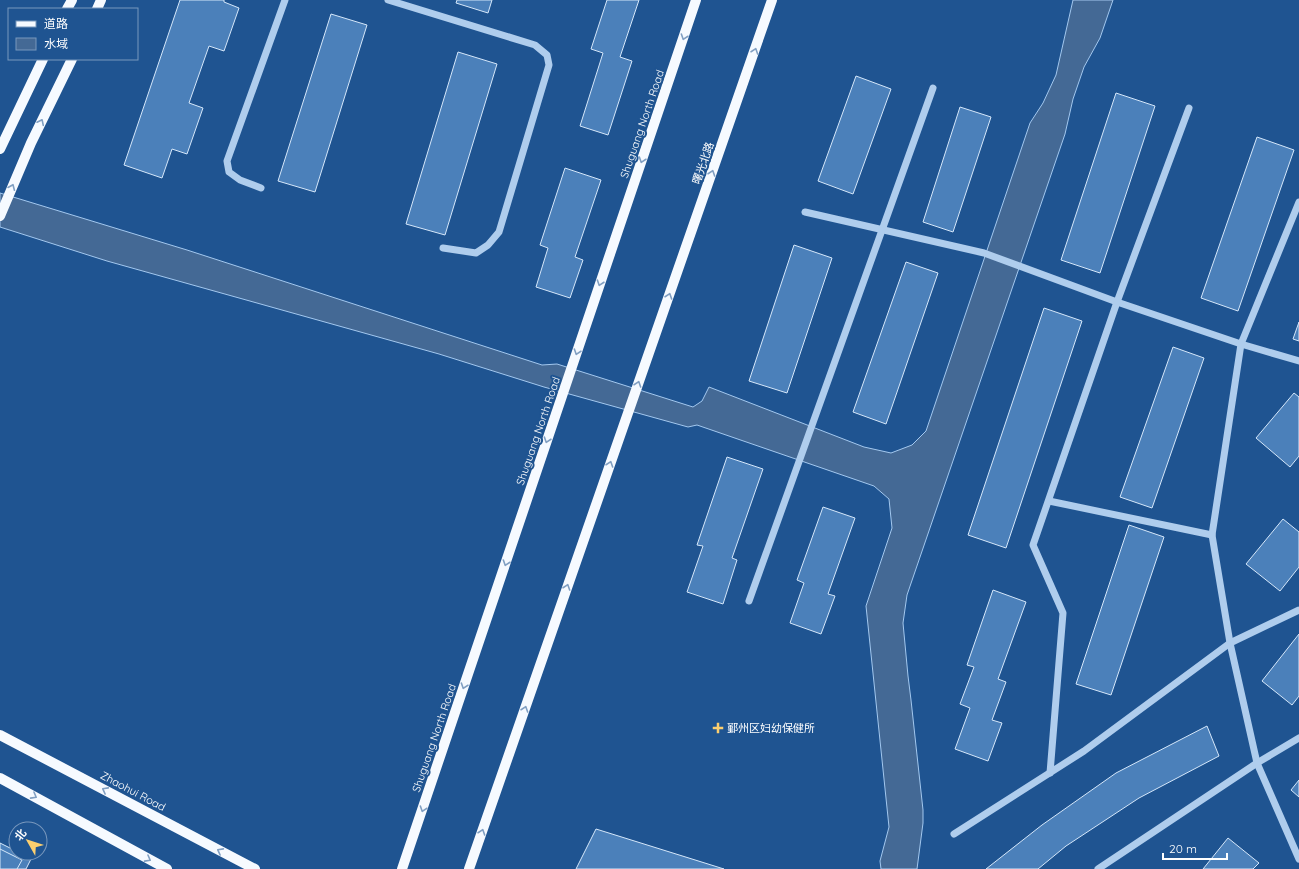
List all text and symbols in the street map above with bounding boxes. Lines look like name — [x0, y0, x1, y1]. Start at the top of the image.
legend — [8, 8, 138, 60]
text: 道路 — [44, 16, 68, 31]
one-way arrow — [680, 33, 689, 40]
text: 水域 — [44, 36, 68, 51]
one-way arrow — [750, 47, 758, 54]
street label: Shuguang North Road — [617, 68, 667, 180]
one-way arrow — [36, 119, 44, 127]
street label: 曙光北路 — [689, 140, 717, 186]
one-way arrow — [638, 156, 647, 163]
one-way arrow — [707, 170, 715, 177]
one-way arrow — [8, 184, 16, 191]
one-way arrow — [597, 280, 605, 287]
one-way arrow — [664, 293, 673, 300]
one-way arrow — [574, 348, 582, 355]
street label: Shuguang North Road — [513, 375, 563, 487]
one-way arrow — [634, 381, 642, 388]
one-way arrow — [544, 436, 552, 443]
one-way arrow — [606, 461, 614, 468]
one-way arrow — [502, 559, 511, 566]
one-way arrow — [563, 583, 571, 590]
street label: Shuguang North Road — [409, 682, 459, 794]
one-way arrow — [460, 682, 469, 689]
one-way arrow — [520, 706, 528, 713]
place label: 鄞州区妇幼保健所 — [727, 721, 815, 735]
marker: 鄞州区妇幼保健所 — [712, 722, 724, 734]
street label: Zhaohui Road — [98, 768, 168, 814]
one-way arrow — [102, 787, 109, 795]
one-way arrow — [30, 792, 37, 799]
one-way arrow — [419, 805, 427, 812]
north arrow — [8, 821, 48, 861]
text: 北 — [11, 826, 29, 843]
one-way arrow — [477, 829, 485, 836]
scale bar — [1163, 835, 1227, 861]
text: 20 m — [1169, 841, 1197, 856]
one-way arrow — [217, 848, 224, 856]
one-way arrow — [144, 854, 151, 861]

